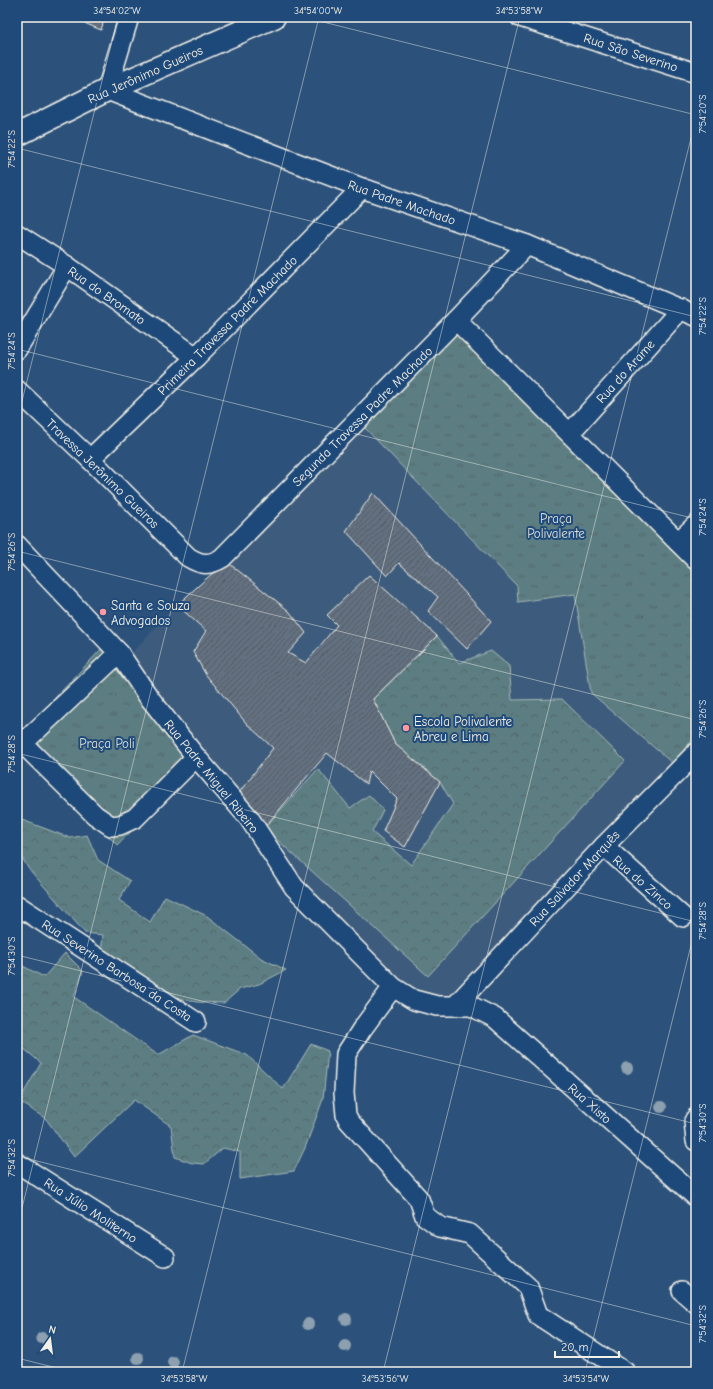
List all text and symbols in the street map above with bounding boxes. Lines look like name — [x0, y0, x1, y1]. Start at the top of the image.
text: 34°54'02"W — [93, 5, 141, 17]
text: 34°54'00"W — [294, 5, 342, 17]
text: 34°53'58"W — [496, 5, 543, 17]
street label: Rua São Severino — [582, 30, 680, 75]
street label: Rua Jerônimo Gueiros — [85, 42, 205, 107]
text: 7°54'20"S — [697, 94, 709, 134]
text: 7°54'22"S — [6, 129, 18, 168]
street label: Rua Padre Machado — [346, 177, 458, 228]
street label: Primeira Travessa Padre Machado — [155, 252, 300, 398]
street label: Rua do Bromato — [65, 263, 148, 328]
text: 7°54'22"S — [697, 296, 709, 335]
text: 7°54'24"S — [6, 332, 18, 370]
street label: Rua do Arame — [593, 336, 658, 406]
street label: Segunda Travessa Padre Machado — [289, 343, 436, 489]
street label: Travessa Jerônimo Gueiros — [43, 416, 162, 531]
text: 7°54'24"S — [697, 498, 709, 536]
park label: Praça Polivalente — [527, 511, 585, 541]
text: 7°54'26"S — [6, 532, 18, 571]
place label: Santa e Souza Advogados — [111, 598, 190, 628]
marker: Santa e Souza Advogados — [98, 607, 108, 617]
text: 7°54'26"S — [697, 699, 709, 738]
place label: Escola Polivalente Abreu e Lima — [414, 714, 512, 744]
street label: Rua Padre Miguel Ribeiro — [161, 717, 262, 836]
marker: Escola Polivalente Abreu e Lima — [401, 723, 411, 733]
text: 7°54'28"S — [6, 734, 18, 773]
park label: Praça Poli — [79, 736, 135, 751]
street label: Rua Salvador Marquês — [526, 827, 623, 929]
street label: Rua do Zinco — [610, 852, 676, 913]
text: 7°54'28"S — [697, 901, 709, 940]
street label: Rua Severino Barbosa da Costa — [39, 916, 194, 1025]
text: 7°54'30"S — [6, 936, 18, 975]
street label: Rua Xisto — [565, 1080, 614, 1127]
text: 7°54'30"S — [697, 1103, 709, 1142]
text: 7°54'32"S — [6, 1139, 18, 1177]
street label: Rua Júlio Moliterno — [41, 1175, 140, 1246]
text: 7°54'32"S — [697, 1305, 709, 1343]
north arrow — [30, 1319, 70, 1359]
text: N — [47, 1323, 57, 1337]
scale bar — [555, 1333, 619, 1359]
text: 20 m — [561, 1340, 589, 1354]
text: 34°53'58"W — [161, 1373, 208, 1385]
text: 34°53'56"W — [361, 1373, 409, 1385]
text: 34°53'54"W — [563, 1373, 610, 1385]

